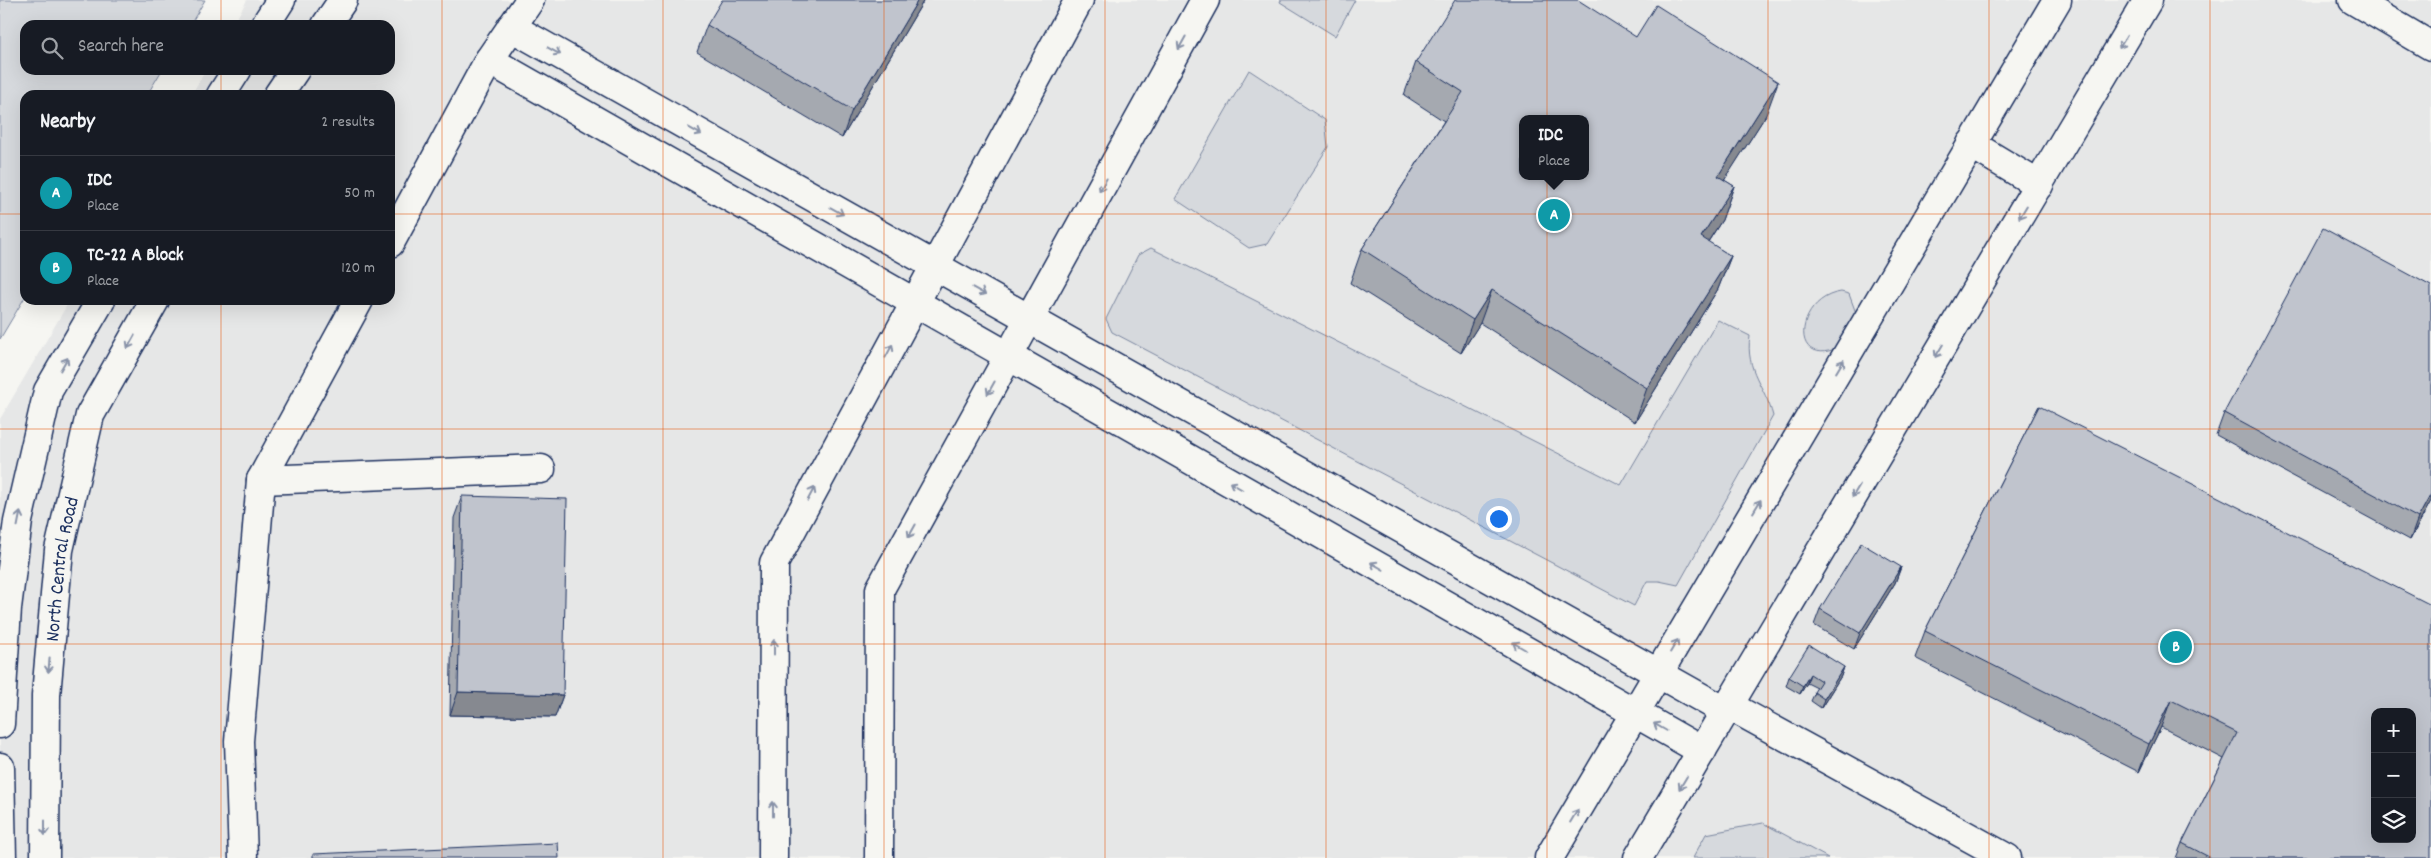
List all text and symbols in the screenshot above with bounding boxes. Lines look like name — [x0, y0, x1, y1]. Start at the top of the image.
search box — [20, 20, 395, 75]
icon: search — [38, 34, 66, 62]
text: Search here — [78, 34, 164, 61]
one-way arrow — [2118, 34, 2128, 48]
one-way arrow — [1177, 35, 1187, 50]
one-way arrow — [546, 47, 561, 57]
text: Nearby — [40, 108, 95, 138]
text: 2 results — [321, 111, 375, 134]
popup — [1519, 115, 1589, 180]
text: IDC — [1538, 123, 1563, 150]
one-way arrow — [688, 126, 703, 136]
text: Place — [1538, 150, 1570, 173]
text: IDC — [87, 168, 112, 195]
one-way arrow — [1098, 177, 1107, 192]
text: A — [52, 182, 60, 205]
text: 50 m — [344, 182, 375, 205]
text: Place — [87, 195, 119, 218]
pin: A — [1538, 196, 1570, 234]
one-way arrow — [2017, 204, 2027, 218]
one-way arrow — [829, 207, 844, 216]
text: TC-22 A Block — [87, 243, 184, 270]
text: B — [52, 257, 60, 280]
text: 120 m — [341, 257, 375, 280]
text: Place — [87, 270, 119, 293]
one-way arrow — [971, 286, 985, 296]
one-way arrow — [126, 335, 136, 350]
one-way arrow — [885, 344, 894, 359]
one-way arrow — [1934, 344, 1944, 358]
one-way arrow — [60, 357, 70, 371]
one-way arrow — [1835, 360, 1845, 374]
one-way arrow — [985, 381, 995, 395]
one-way arrow — [1230, 480, 1244, 490]
one-way arrow — [1851, 483, 1861, 498]
one-way arrow — [806, 486, 816, 501]
street label: North Central Road — [40, 494, 88, 643]
one-way arrow — [1752, 500, 1762, 514]
your location — [1486, 506, 1512, 532]
one-way arrow — [14, 511, 24, 527]
one-way arrow — [907, 523, 917, 538]
one-way arrow — [1370, 561, 1385, 571]
pin: B — [2160, 628, 2192, 666]
one-way arrow — [769, 639, 779, 656]
one-way arrow — [1670, 639, 1680, 654]
one-way arrow — [1512, 641, 1526, 651]
one-way arrow — [44, 657, 53, 673]
map controls — [2371, 708, 2416, 843]
button: + — [2371, 708, 2416, 753]
one-way arrow — [1653, 721, 1667, 731]
button: − — [2371, 753, 2416, 798]
one-way arrow — [1677, 776, 1687, 790]
button: layers — [2371, 798, 2416, 843]
one-way arrow — [768, 802, 778, 818]
one-way arrow — [1569, 810, 1579, 824]
one-way arrow — [40, 819, 50, 835]

